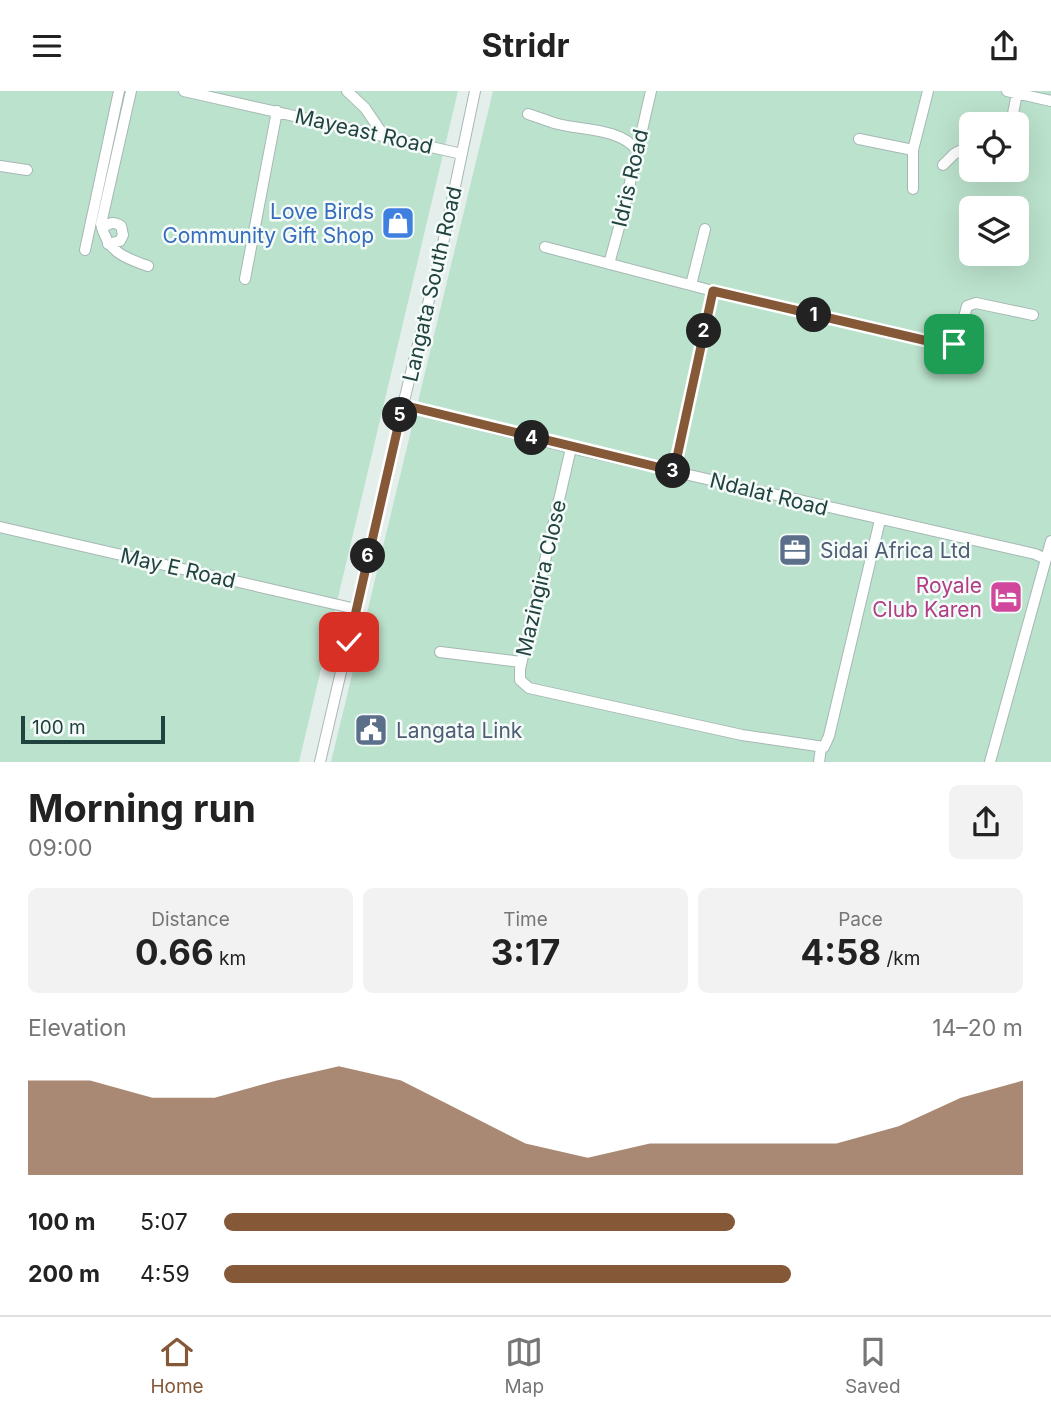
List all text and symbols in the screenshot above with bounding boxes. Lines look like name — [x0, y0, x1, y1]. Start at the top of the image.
text: Stridr — [482, 26, 569, 65]
icon: menu — [28, 27, 66, 65]
icon: share — [985, 27, 1023, 65]
street label: Mayeast Road — [293, 103, 435, 159]
map controls — [959, 112, 1029, 266]
button: locate — [959, 112, 1029, 182]
street label: Idris Road — [607, 127, 653, 229]
street label: Langata South Road — [397, 184, 467, 384]
button: layers — [959, 196, 1029, 266]
place label: Love Birds Community Gift Shop — [162, 199, 374, 248]
shop icon: Love Birds Community Gift Shop — [379, 204, 417, 242]
pin: 1 — [796, 297, 832, 333]
text: 1 — [809, 303, 818, 326]
pin: 2 — [686, 313, 722, 349]
pin — [924, 314, 984, 374]
text: 2 — [698, 319, 709, 342]
icon: arrive — [935, 325, 973, 363]
pin: 5 — [382, 397, 418, 433]
text: 5 — [393, 403, 406, 426]
pin: 4 — [514, 421, 550, 455]
text: 4 — [525, 426, 538, 449]
pin: 3 — [656, 453, 690, 489]
text: 3 — [666, 459, 679, 482]
street label: Ndalat Road — [707, 467, 831, 521]
street label: Mazingira Close — [511, 497, 571, 659]
office icon: Sidai Africa Ltd — [776, 531, 814, 569]
place label: Sidai Africa Ltd — [820, 538, 971, 563]
pin: 6 — [350, 539, 386, 573]
street label: May E Road — [118, 543, 238, 593]
text: 6 — [361, 544, 374, 567]
place label: Royale Club Karen — [872, 573, 982, 622]
hotel icon: Royale Club Karen — [987, 578, 1025, 616]
pin — [319, 612, 379, 672]
icon: check — [330, 623, 368, 661]
public building icon: Langata Link — [352, 711, 390, 749]
scale bar — [21, 713, 164, 745]
text: 100 m — [32, 716, 86, 739]
place label: Langata Link — [396, 718, 523, 743]
text: Morning run — [28, 785, 256, 831]
button: share — [949, 785, 1023, 859]
text: 09:00 — [28, 834, 92, 862]
text: Distance — [151, 908, 230, 931]
text: Time — [503, 908, 548, 931]
text: Pace — [838, 908, 883, 931]
text: 0.66 — [135, 931, 214, 973]
text: 3:17 — [491, 931, 560, 973]
text: 4:58 — [801, 931, 881, 973]
text: km — [214, 947, 246, 970]
text: /km — [881, 947, 920, 970]
text: Elevation — [28, 1014, 127, 1042]
text: 14–20 m — [932, 1014, 1023, 1042]
text: 100 m — [28, 1208, 95, 1236]
text: 5:07 — [140, 1208, 188, 1236]
text: 200 m — [28, 1260, 100, 1288]
text: 4:59 — [140, 1260, 190, 1288]
tab: Home — [150, 1333, 204, 1398]
tab: Map — [505, 1333, 544, 1398]
tab: Saved — [845, 1333, 901, 1398]

